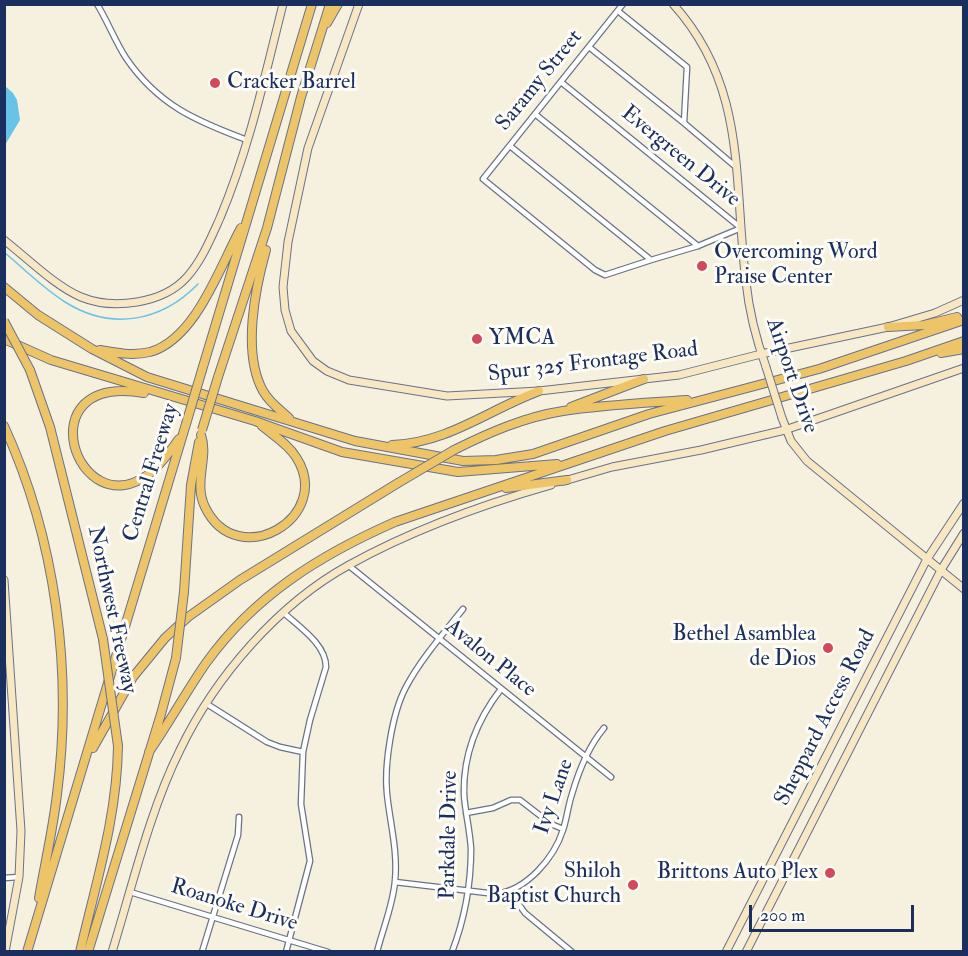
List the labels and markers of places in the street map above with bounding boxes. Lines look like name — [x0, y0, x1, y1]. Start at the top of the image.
place label: Cracker Barrel — [227, 70, 356, 96]
marker: Cracker Barrel — [208, 76, 222, 90]
place label: Overcoming Word Praise Center — [714, 240, 878, 292]
marker: Overcoming Word Praise Center — [695, 259, 709, 273]
place label: YMCA — [489, 326, 555, 352]
marker: YMCA — [470, 332, 484, 346]
place label: Bethel Asamblea de Dios — [672, 622, 816, 674]
marker: Bethel Asamblea de Dios — [821, 641, 835, 655]
place label: Shiloh Baptist Church — [487, 859, 621, 910]
place label: Brittons Auto Plex — [657, 860, 818, 886]
marker: Brittons Auto Plex — [823, 866, 837, 880]
marker: Shiloh Baptist Church — [626, 878, 640, 892]

